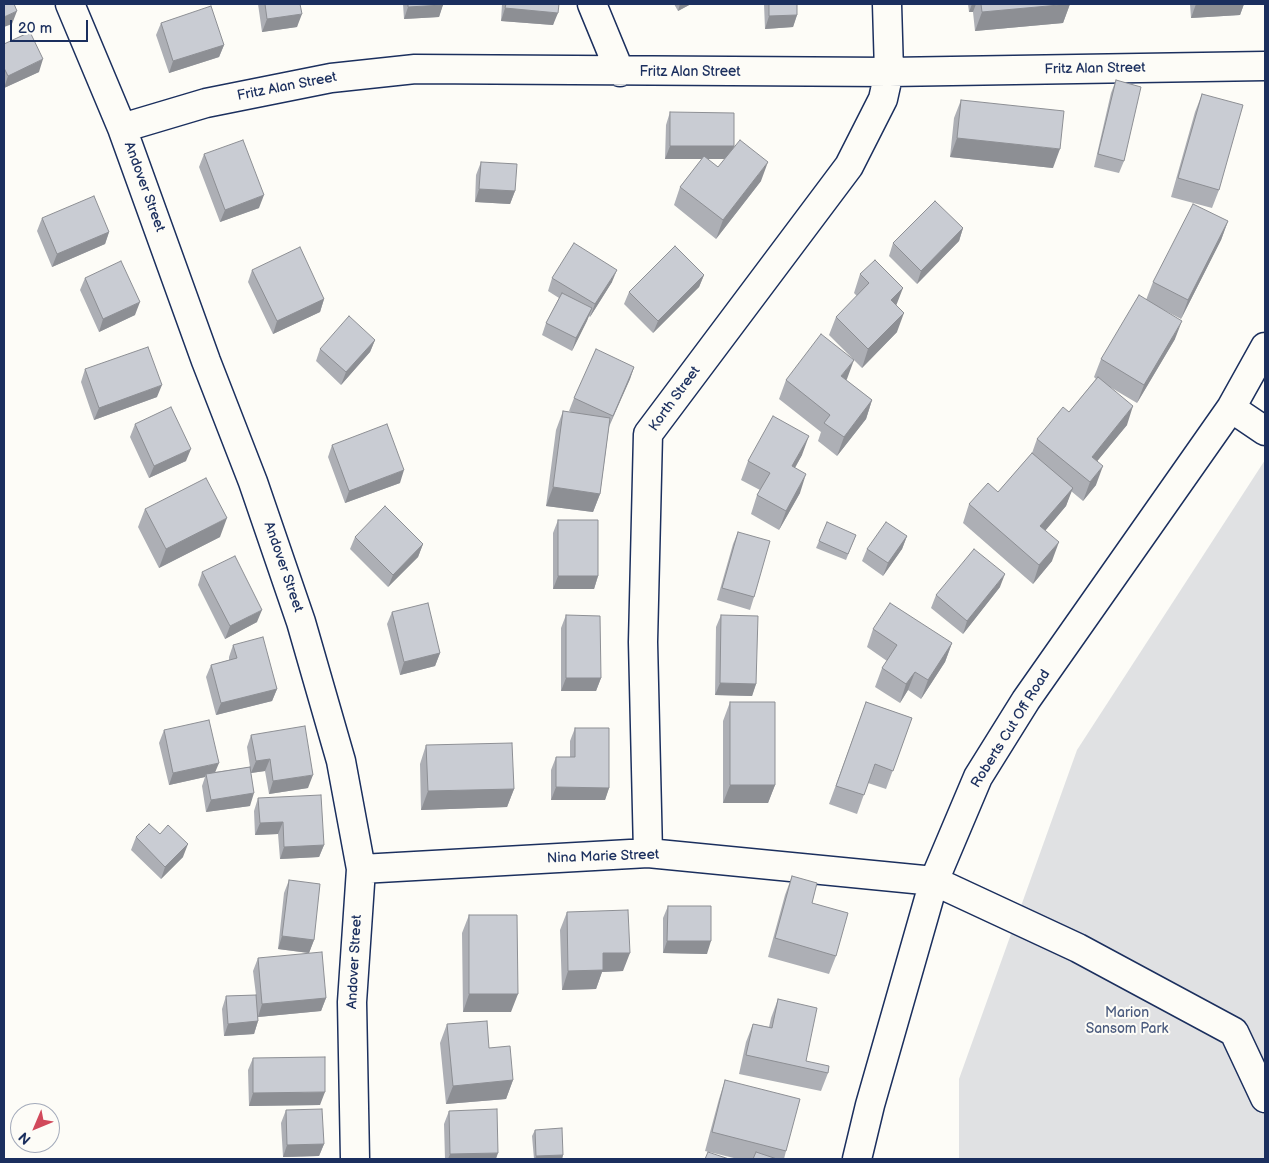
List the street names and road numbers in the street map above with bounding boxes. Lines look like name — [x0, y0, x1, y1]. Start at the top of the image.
street label: Fritz Alan Street — [1044, 60, 1146, 78]
street label: Fritz Alan Street — [639, 64, 741, 80]
street label: Fritz Alan Street — [236, 69, 338, 105]
street label: Andover Street — [120, 140, 168, 234]
street label: Korth Street — [646, 363, 704, 435]
street label: Andover Street — [260, 520, 306, 614]
street label: Roberts Cut Off Road — [968, 667, 1054, 791]
street label: Nina Marie Street — [547, 847, 659, 867]
street label: Andover Street — [344, 914, 366, 1010]

